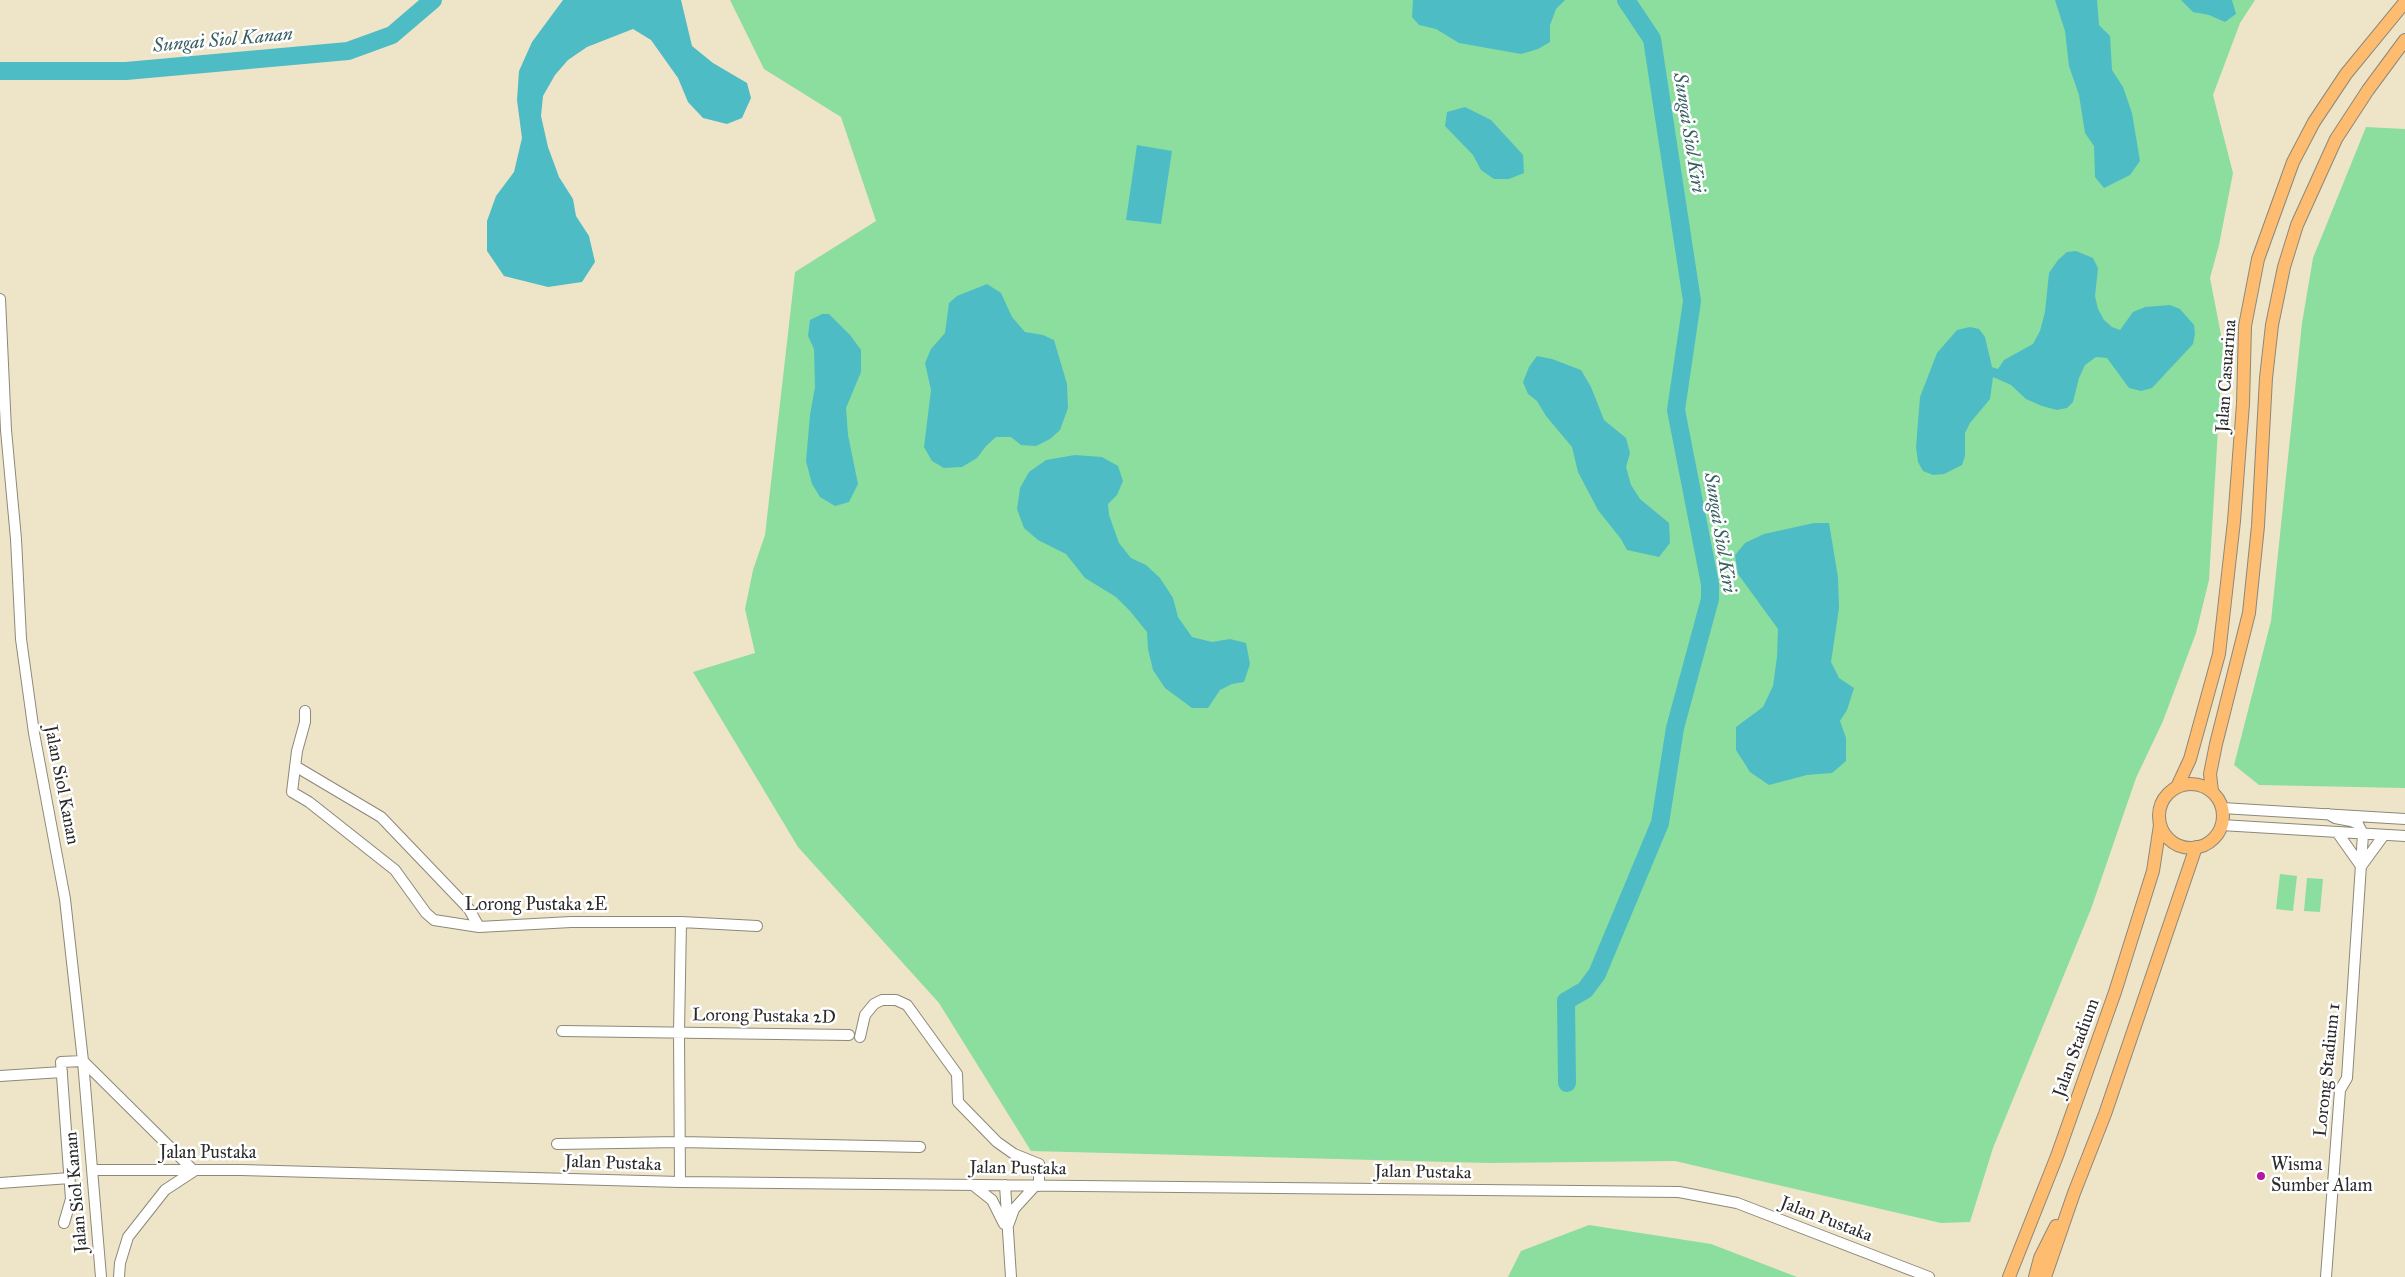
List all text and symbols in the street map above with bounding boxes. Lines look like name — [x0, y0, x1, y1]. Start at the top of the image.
water label: Sungai Siol Kanan — [152, 24, 294, 58]
water label: Sungai Siol Kiri — [1667, 71, 1709, 195]
street label: Jalan Casuarina — [2212, 319, 2242, 433]
water label: Sungai Siol Kiri — [1698, 471, 1740, 595]
street label: Jalan Siol Kanan — [39, 724, 83, 846]
street label: Lorong Pustaka 2E — [465, 895, 607, 917]
street label: Jalan Stadium — [2049, 996, 2105, 1100]
street label: Lorong Stadium 1 — [2310, 1002, 2346, 1138]
street label: Lorong Pustaka 2D — [692, 1005, 836, 1029]
street label: Jalan Siol Kanan — [61, 1131, 93, 1253]
street label: Jalan Pustaka — [160, 1143, 256, 1165]
street label: Jalan Pustaka — [564, 1152, 662, 1176]
place label: Wisma Sumber Alam — [2271, 1155, 2373, 1198]
street label: Jalan Pustaka — [969, 1157, 1067, 1181]
street label: Jalan Pustaka — [1374, 1161, 1472, 1185]
marker: Wisma Sumber Alam — [2255, 1170, 2267, 1182]
street label: Jalan Pustaka — [1777, 1193, 1875, 1247]

